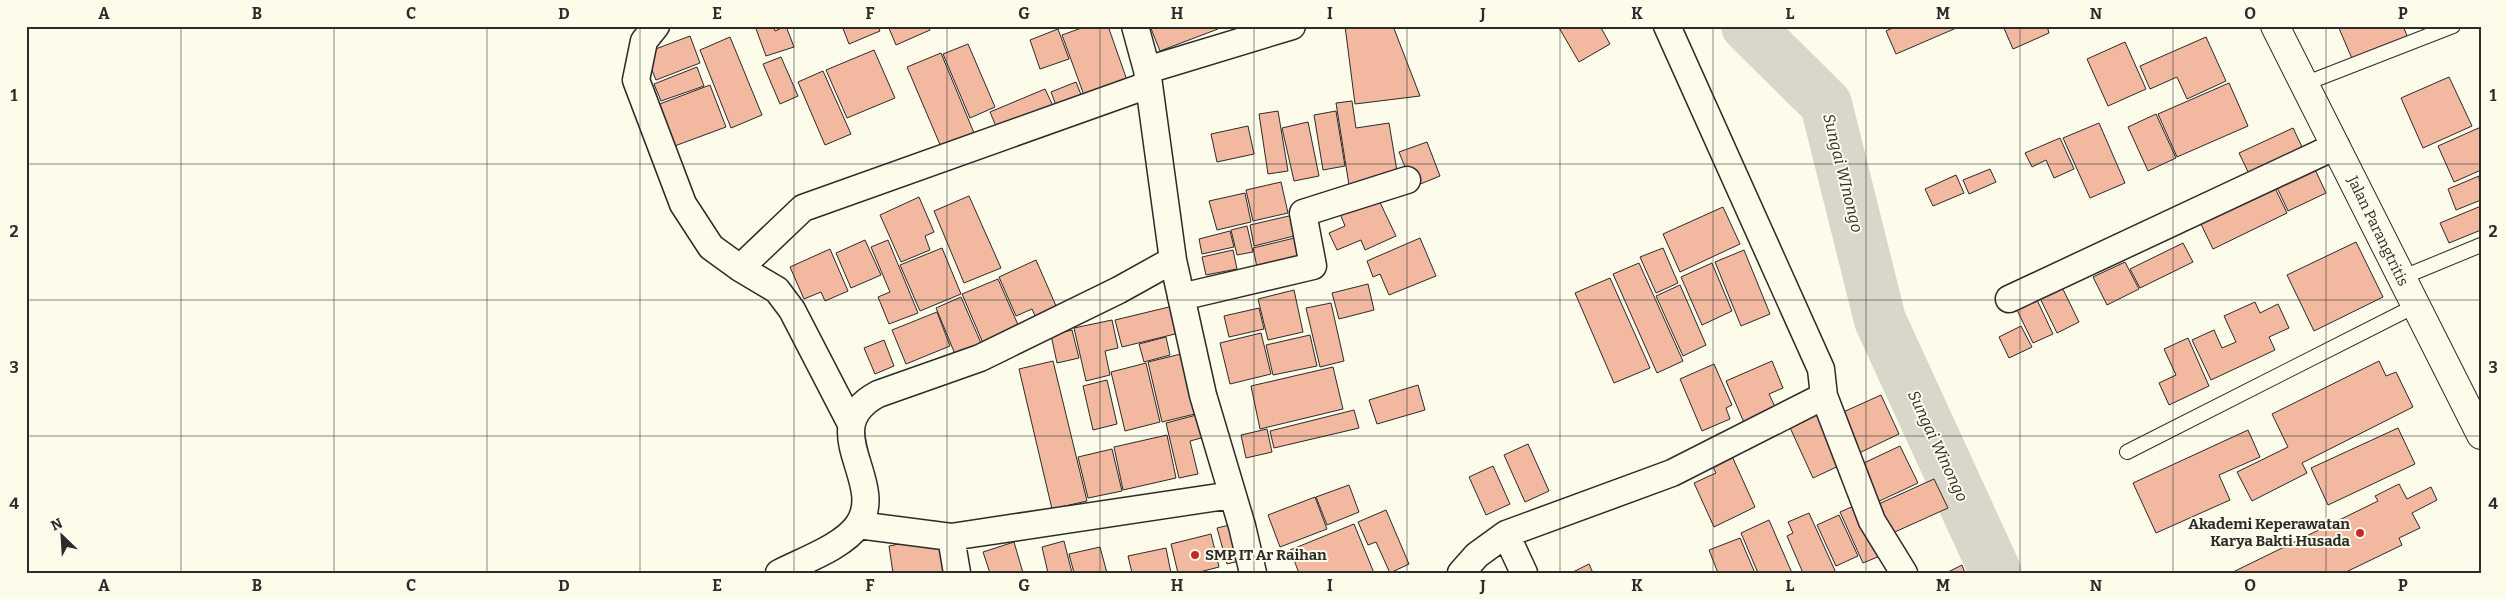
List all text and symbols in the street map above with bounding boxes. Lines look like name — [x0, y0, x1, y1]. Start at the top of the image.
text: A — [98, 4, 110, 23]
text: B — [252, 4, 262, 23]
text: C — [406, 4, 416, 23]
text: D — [558, 4, 570, 23]
text: E — [712, 4, 722, 23]
text: F — [866, 4, 875, 23]
text: G — [1018, 4, 1030, 23]
text: H — [1171, 4, 1184, 23]
text: I — [1327, 4, 1333, 23]
text: J — [1479, 4, 1486, 23]
text: K — [1631, 4, 1643, 23]
text: L — [1786, 4, 1795, 23]
text: M — [1936, 4, 1950, 23]
text: N — [2090, 4, 2102, 23]
text: O — [2244, 4, 2256, 23]
text: P — [2398, 4, 2408, 23]
text: 1 — [11, 86, 18, 105]
text: 1 — [2490, 86, 2497, 105]
water label: Sungai WInongo — [1819, 112, 1867, 234]
street label: Jalan Parangtritis — [2343, 172, 2412, 289]
text: 2 — [9, 222, 19, 241]
text: 2 — [2488, 222, 2498, 241]
text: 3 — [9, 358, 19, 377]
text: 3 — [2488, 358, 2498, 377]
water label: Sungai Winongo — [1904, 387, 1972, 505]
text: 4 — [9, 494, 19, 513]
text: 4 — [2488, 494, 2498, 513]
north arrow — [38, 512, 88, 562]
text: N — [48, 515, 65, 535]
place label: Akademi Keperawatan Karya Bakti Husada — [2188, 515, 2351, 550]
marker: Akademi Keperawatan Karya Bakti Husada — [2354, 527, 2366, 539]
place label: SMP IT Ar Raihan — [1205, 546, 1327, 564]
marker: SMP IT Ar Raihan — [1189, 549, 1201, 561]
text: A — [98, 576, 110, 595]
text: B — [252, 576, 262, 595]
text: C — [406, 576, 416, 595]
text: D — [558, 576, 570, 595]
text: E — [712, 576, 722, 595]
text: F — [866, 576, 875, 595]
text: G — [1018, 576, 1030, 595]
text: H — [1171, 576, 1184, 595]
text: I — [1327, 576, 1333, 595]
text: J — [1479, 576, 1486, 595]
text: K — [1631, 576, 1643, 595]
text: L — [1786, 576, 1795, 595]
text: M — [1936, 576, 1950, 595]
text: N — [2090, 576, 2102, 595]
text: O — [2244, 576, 2256, 595]
text: P — [2398, 576, 2408, 595]

